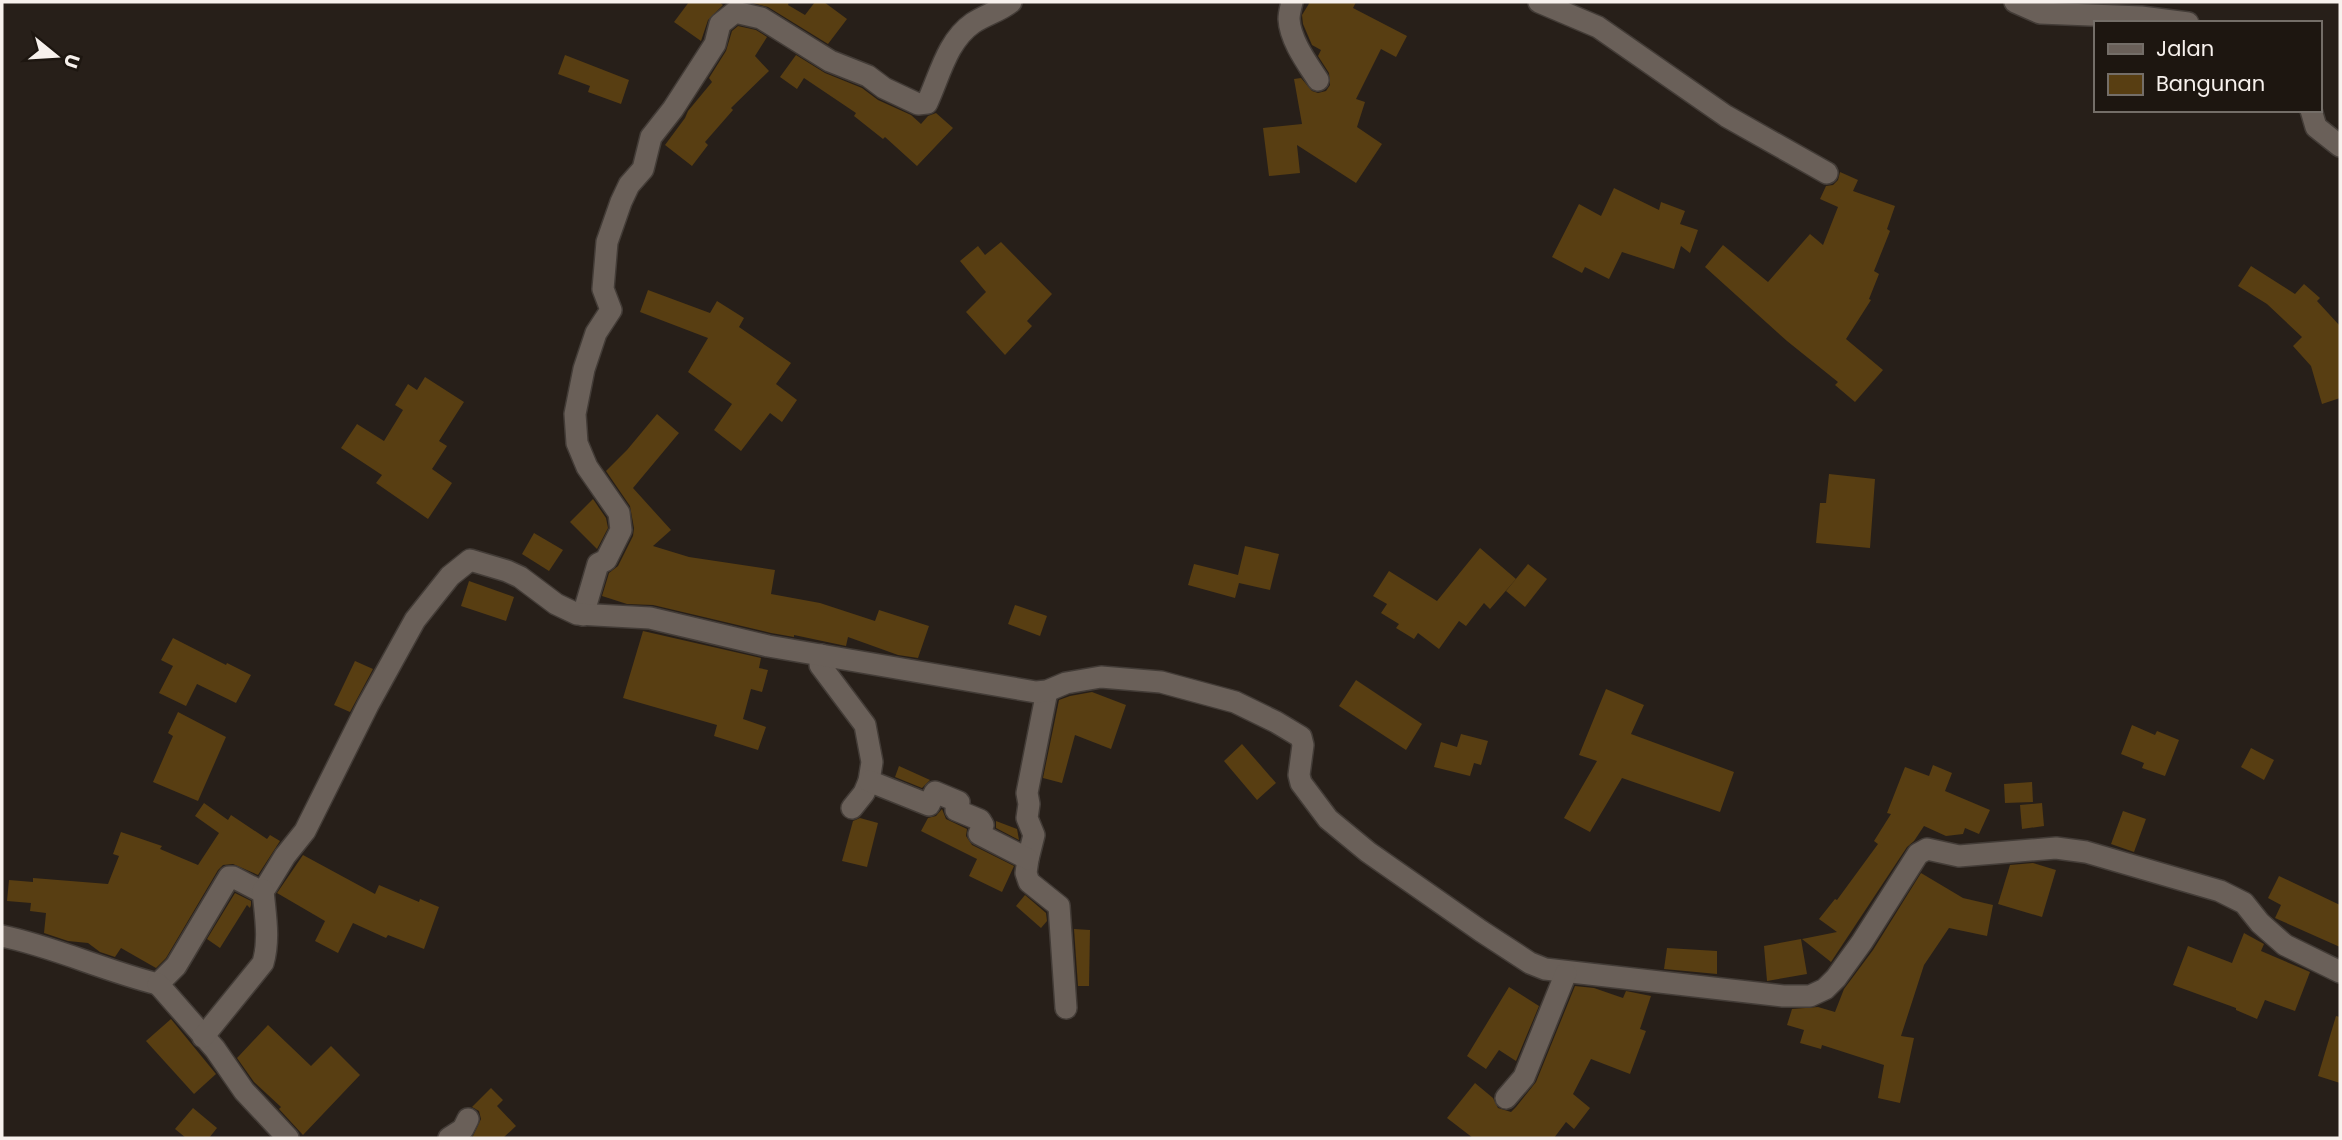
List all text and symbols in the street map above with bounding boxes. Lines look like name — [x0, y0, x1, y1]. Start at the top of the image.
north arrow — [21, 21, 91, 91]
legend — [2094, 21, 2321, 112]
text: Jalan — [2156, 34, 2214, 63]
text: U — [57, 51, 87, 72]
text: Bangunan — [2156, 69, 2265, 98]

